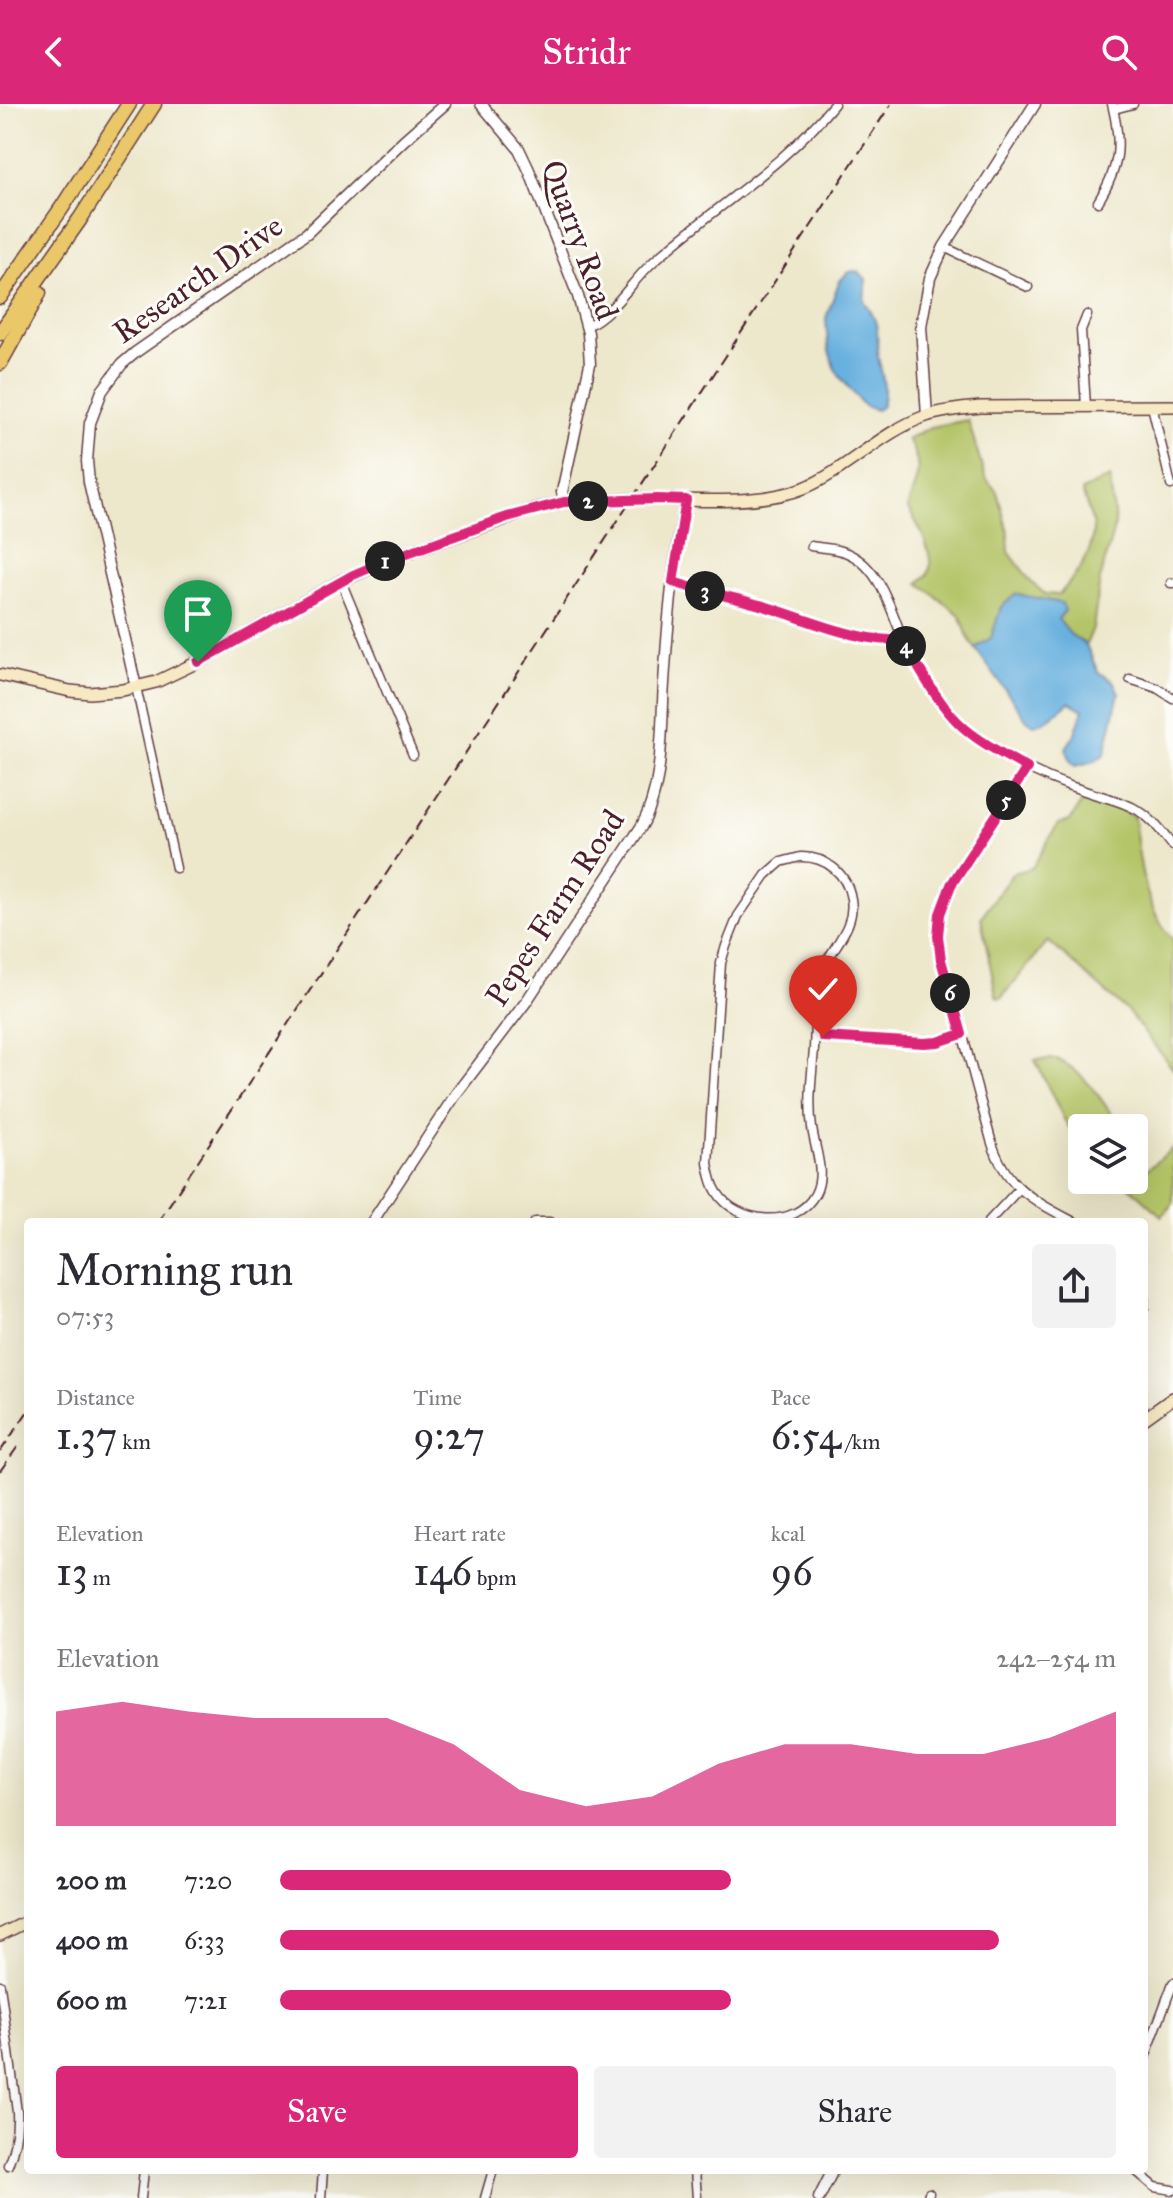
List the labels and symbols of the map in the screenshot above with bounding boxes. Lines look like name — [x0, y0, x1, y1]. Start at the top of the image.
street label: Quarry Road — [533, 155, 627, 325]
street label: Research Drive — [106, 206, 290, 352]
pin: 2 — [568, 481, 608, 521]
pin: 1 — [365, 541, 405, 581]
pin: 3 — [685, 571, 725, 611]
pin — [164, 580, 232, 662]
pin: 4 — [886, 626, 926, 666]
pin: 5 — [986, 780, 1026, 820]
street label: Pepes Farm Road — [477, 802, 633, 1014]
pin — [789, 955, 857, 1037]
pin: 6 — [930, 973, 970, 1013]

